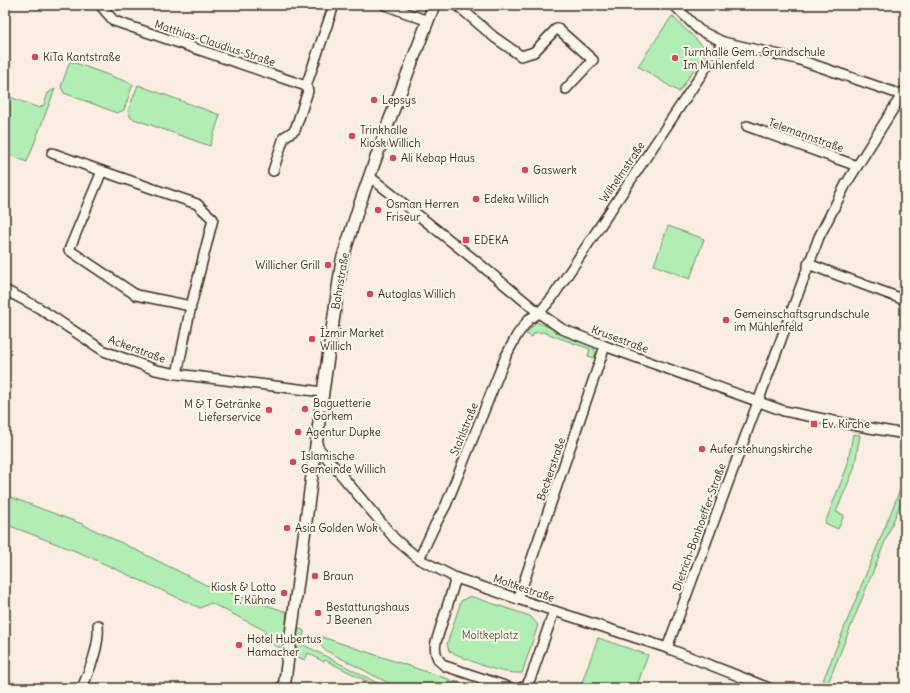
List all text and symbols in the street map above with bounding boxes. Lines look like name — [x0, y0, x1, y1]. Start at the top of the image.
street label: Matthias-Claudius-Straße — [153, 17, 277, 69]
place label: Turnhalle Gem.-Grundschule Im Mühlenfeld — [683, 45, 825, 72]
place label: KiTa Kantstraße — [43, 50, 121, 64]
marker: KiTa Kantstraße — [30, 52, 40, 62]
marker: Turnhalle Gem.-Grundschule Im Mühlenfeld — [670, 53, 680, 63]
place label: Lepsys — [382, 93, 416, 107]
marker: Lepsys — [369, 95, 379, 105]
street label: Telemannstraße — [766, 115, 846, 155]
place label: Trinkhalle Kiosk Willich — [360, 123, 420, 150]
marker: Trinkhalle Kiosk Willich — [347, 131, 357, 141]
street label: Wilhelmstraße — [596, 139, 648, 205]
place label: Ali Kebap Haus — [401, 151, 475, 165]
marker: Ali Kebap Haus — [388, 153, 398, 163]
place label: Gaswerk — [533, 163, 577, 177]
marker: Gaswerk — [520, 165, 530, 175]
place label: Edeka Willich — [484, 192, 549, 206]
marker: Edeka Willich — [471, 194, 481, 204]
place label: Osman Herren Friseur — [386, 197, 459, 224]
marker: Osman Herren Friseur — [373, 205, 383, 215]
place label: EDEKA — [474, 233, 509, 247]
marker: EDEKA — [461, 235, 471, 245]
street label: Bahnstraße — [328, 251, 352, 311]
place label: Willicher Grill — [255, 258, 320, 272]
marker: Willicher Grill — [323, 260, 333, 270]
place label: Autoglas Willich — [378, 287, 456, 301]
marker: Autoglas Willich — [365, 289, 375, 299]
place label: Gemeinschaftsgrundschule im Mühlenfeld — [734, 307, 869, 334]
marker: Gemeinschaftsgrundschule im Mühlenfeld — [721, 315, 731, 325]
street label: Krusestraße — [589, 322, 651, 356]
place label: İzmir Market Willich — [320, 325, 384, 353]
street label: Ackerstraße — [106, 332, 168, 366]
marker: İzmir Market Willich — [307, 334, 317, 344]
place label: Baguetterie Görkem — [313, 396, 371, 423]
place label: M & T Getränke Lieferservice — [184, 397, 261, 424]
street label: Stahlstraße — [447, 400, 481, 458]
marker: Baguetterie Görkem — [300, 404, 310, 414]
marker: M & T Getränke Lieferservice — [264, 405, 274, 415]
place label: Ev. Kirche — [822, 417, 870, 431]
marker: Ev. Kirche — [809, 419, 819, 429]
place label: Agentur Dupke — [306, 425, 381, 439]
marker: Agentur Dupke — [293, 427, 303, 437]
street label: Beckerstraße — [534, 435, 568, 502]
place label: Auferstehungskirche — [710, 442, 812, 456]
marker: Auferstehungskirche — [697, 444, 707, 454]
place label: Islamische Gemeinde Willich — [301, 449, 386, 476]
marker: Islamische Gemeinde Willich — [288, 457, 298, 467]
street label: Dietrich-Bonhoeffer-Straße — [669, 461, 729, 593]
place label: Asia Golden Wok — [295, 521, 378, 535]
marker: Asia Golden Wok — [282, 523, 292, 533]
place label: Braun — [323, 569, 354, 583]
marker: Braun — [310, 571, 320, 581]
street label: Moltkestraße — [492, 571, 557, 605]
place label: Kiosk & Lotto F. Kühne — [211, 580, 276, 607]
marker: Kiosk & Lotto F. Kühne — [279, 588, 289, 598]
place label: Bestattungshaus J Beenen — [326, 600, 409, 627]
marker: Bestattungshaus J Beenen — [313, 608, 323, 618]
park label: Moltkeplatz — [462, 628, 518, 642]
place label: Hotel Hubertus Hamacher — [247, 632, 322, 659]
marker: Hotel Hubertus Hamacher — [234, 640, 244, 650]

